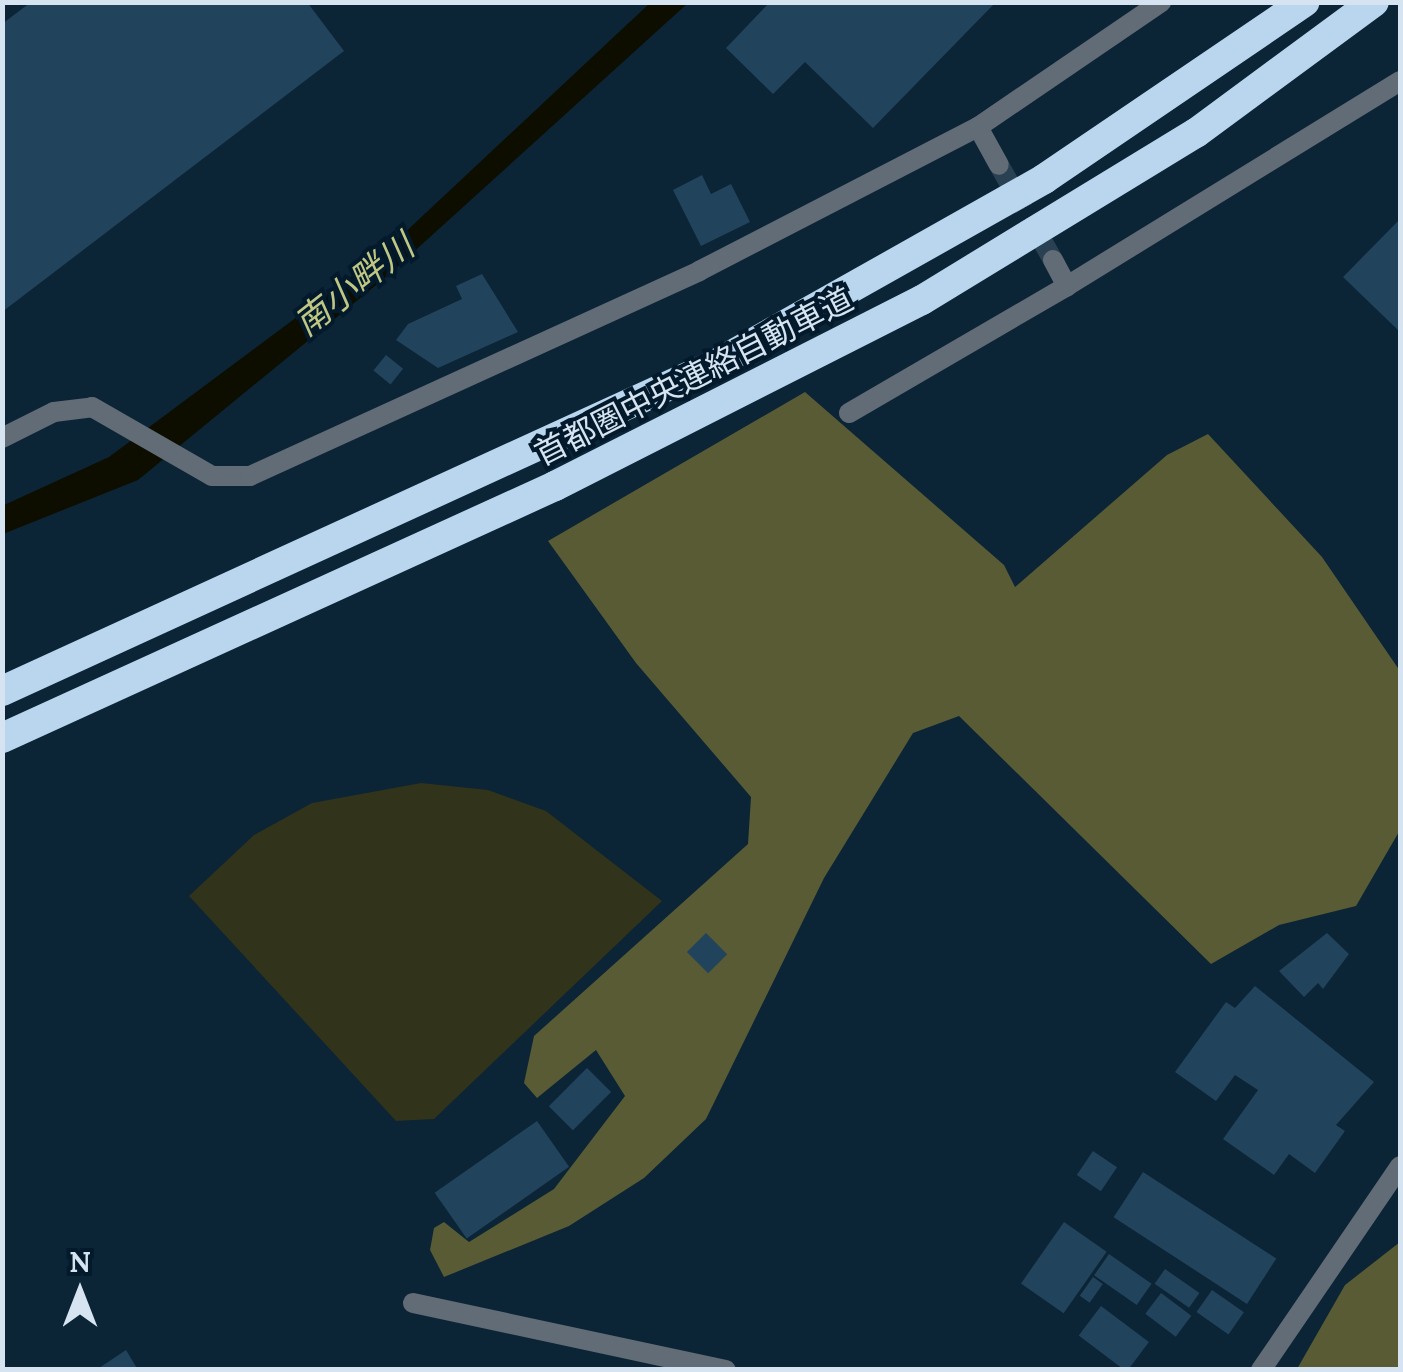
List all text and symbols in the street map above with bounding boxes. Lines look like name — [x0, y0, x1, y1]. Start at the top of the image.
water label: 南小畔川 — [286, 225, 422, 345]
street label: 首都圏中央連絡自動車道 — [528, 280, 860, 474]
north arrow — [30, 1242, 130, 1342]
text: N — [69, 1244, 91, 1280]

